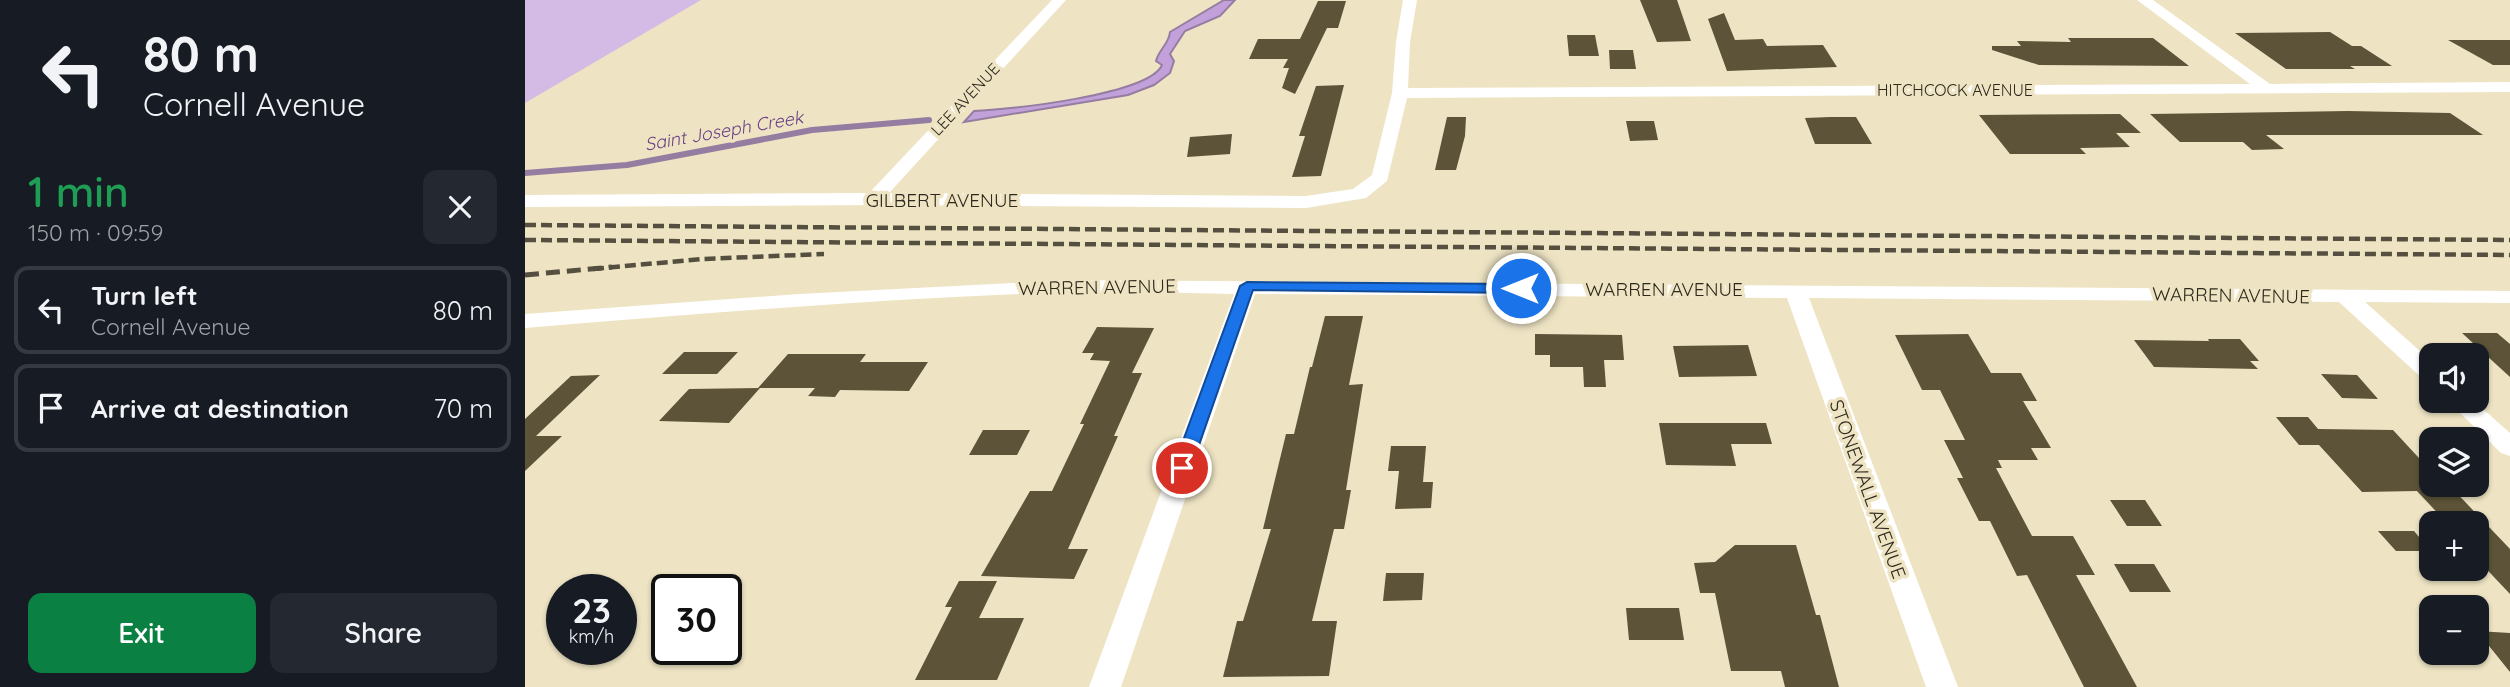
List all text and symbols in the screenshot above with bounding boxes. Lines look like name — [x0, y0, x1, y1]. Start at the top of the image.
text: 80 m — [143, 23, 259, 84]
icon: left — [28, 28, 119, 119]
street label: LEE AVENUE — [926, 59, 1004, 139]
street label: HITCHCOCK AVENUE — [1877, 80, 2033, 100]
text: Cornell Avenue — [143, 84, 365, 124]
water label: Saint Joseph Creek — [643, 105, 806, 156]
text: 1 min — [28, 165, 129, 218]
button: close — [423, 170, 497, 244]
street label: GILBERT AVENUE — [866, 188, 1018, 212]
text: 150 m · 09:59 — [28, 218, 163, 247]
position arrow — [1484, 251, 1558, 325]
street label: WARREN AVENUE — [1018, 274, 1176, 300]
street label: WARREN AVENUE — [1585, 277, 1743, 301]
text: Turn left — [91, 279, 198, 312]
street label: WARREN AVENUE — [2152, 282, 2310, 308]
icon: left — [32, 291, 70, 329]
text: 80 m — [433, 294, 493, 327]
text: Cornell Avenue — [91, 312, 251, 341]
map controls — [2419, 343, 2489, 665]
button: sound — [2419, 343, 2489, 413]
icon: arrive — [32, 389, 70, 427]
text: Arrive at destination — [91, 392, 349, 425]
text: 70 m — [433, 392, 493, 425]
street label: STONEWALL AVENUE — [1824, 396, 1912, 582]
button: layers — [2419, 427, 2489, 497]
pin — [1152, 438, 1212, 498]
icon: arrive — [1163, 449, 1201, 487]
button: + — [2419, 511, 2489, 581]
speed limit sign: 30 — [651, 574, 742, 665]
text: 23 — [572, 588, 611, 632]
button: Exit — [28, 593, 256, 673]
button: Share — [270, 593, 497, 673]
button: − — [2419, 595, 2489, 665]
text: km/h — [569, 625, 614, 648]

